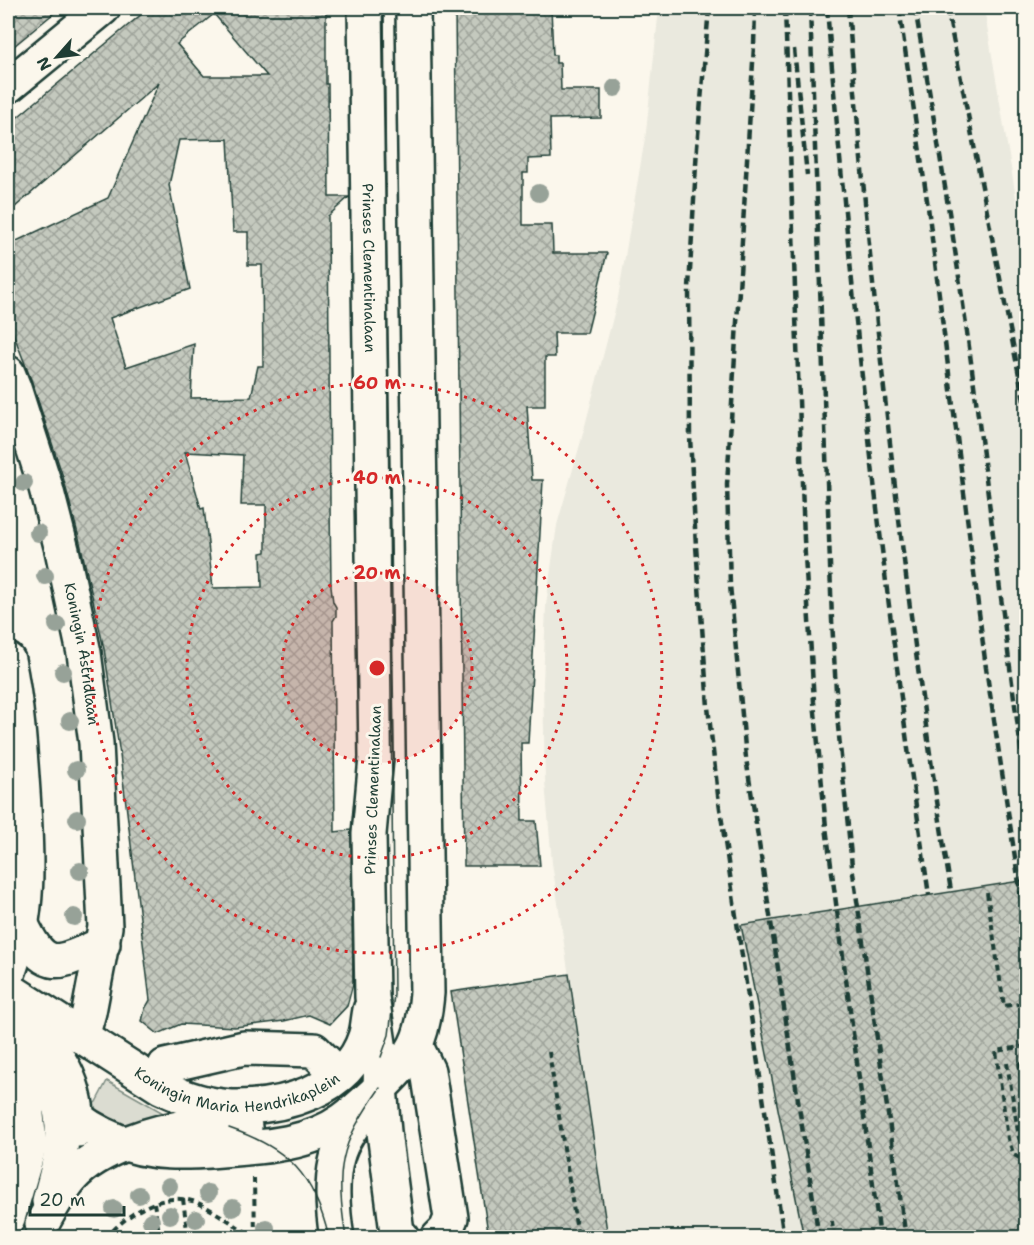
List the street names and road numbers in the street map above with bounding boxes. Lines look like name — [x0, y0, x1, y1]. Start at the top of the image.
street label: Prinses Clementinalaan — [358, 183, 380, 353]
street label: Koningin Astridlaan — [59, 581, 104, 726]
street label: Prinses Clementinalaan — [360, 705, 386, 875]
street label: Koningin Maria Hendrikaplein — [128, 1058, 344, 1080]

